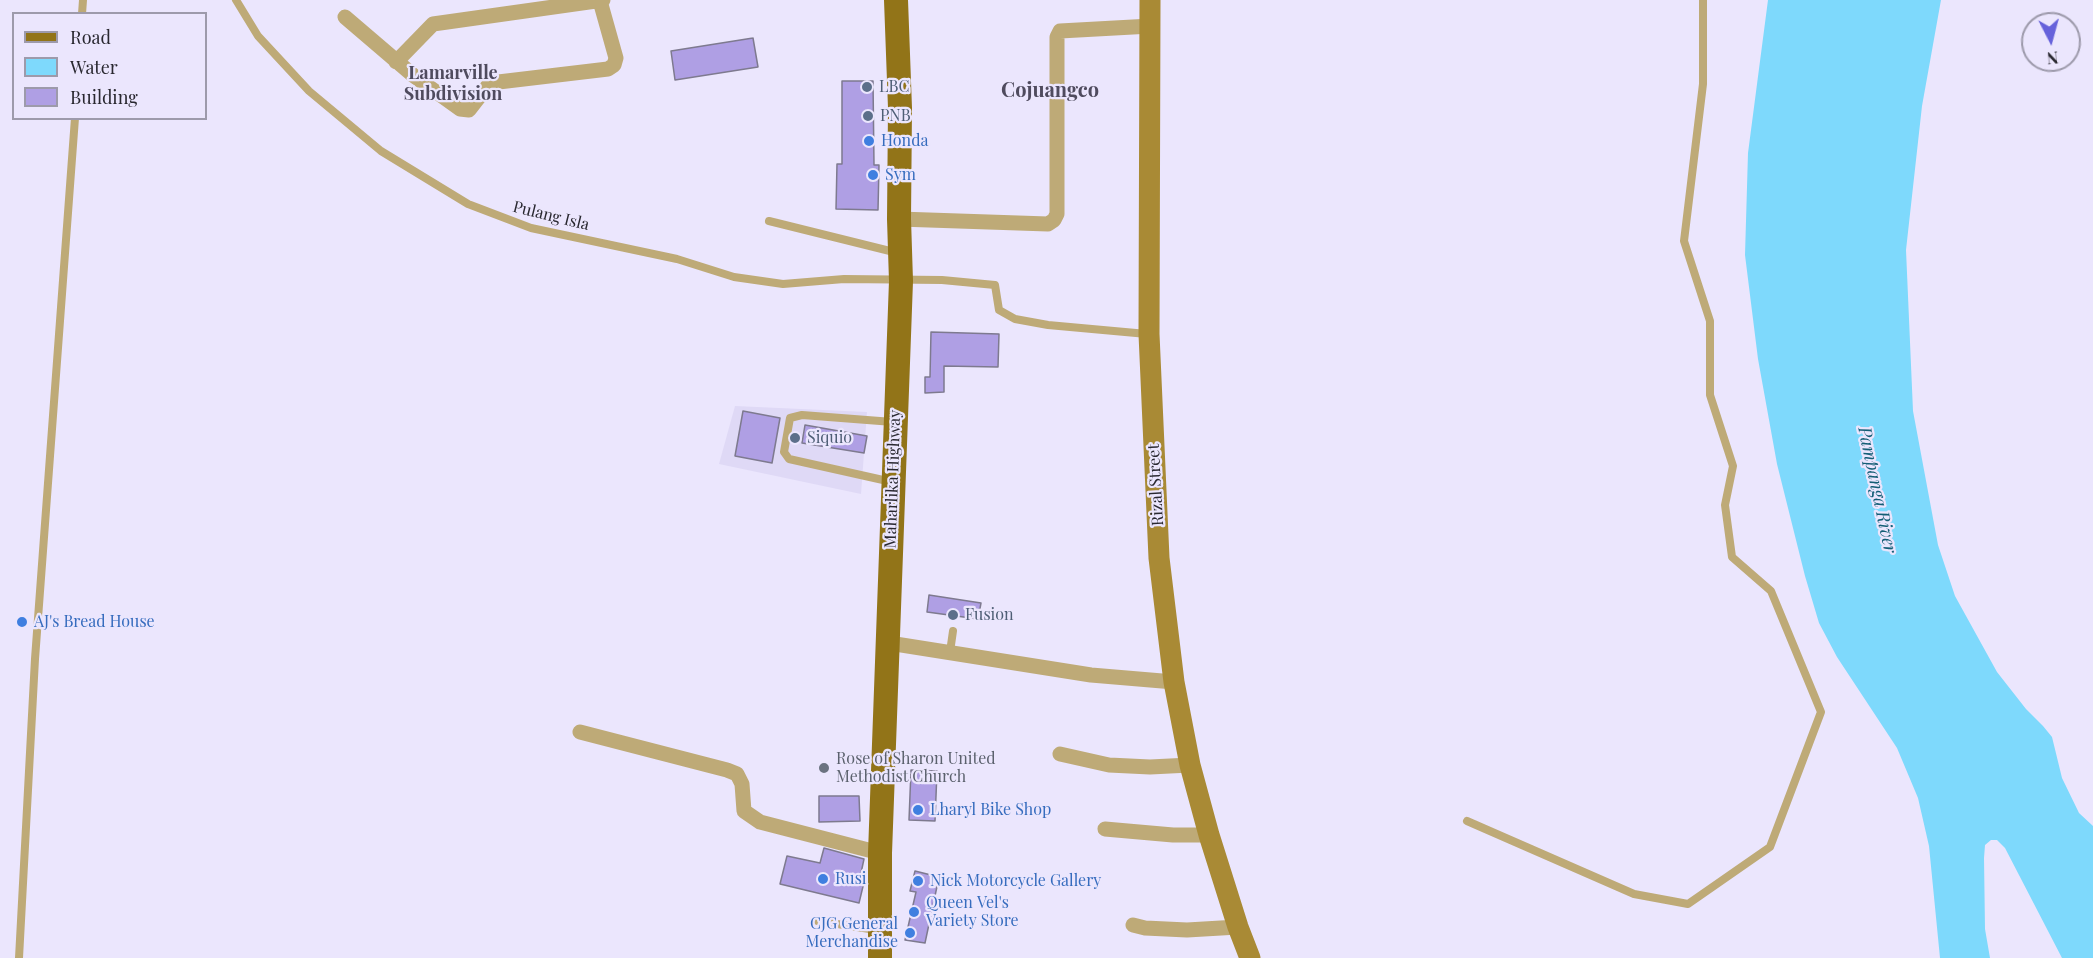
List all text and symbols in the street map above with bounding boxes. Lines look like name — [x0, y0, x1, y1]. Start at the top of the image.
legend — [12, 12, 207, 120]
north arrow — [2021, 12, 2081, 72]
text: Road — [70, 25, 111, 49]
text: N — [2046, 47, 2060, 69]
text: Water — [70, 55, 118, 79]
district label: Lamarville Subdivision — [404, 62, 502, 104]
place label: LBC — [879, 77, 909, 97]
district label: Cojuangco — [1001, 79, 1099, 103]
marker: LBC — [860, 80, 874, 94]
text: Building — [70, 85, 138, 109]
place label: PNB — [880, 106, 911, 126]
marker: PNB — [861, 109, 875, 123]
place label: Honda — [881, 131, 928, 151]
marker: Honda — [862, 134, 876, 148]
place label: Sym — [885, 165, 916, 185]
marker: Sym — [866, 168, 880, 182]
street label: Pulang Isla — [511, 197, 591, 235]
street label: Maharlika Highway — [881, 409, 905, 549]
water label: Pampanga River — [1853, 425, 1901, 555]
place label: Siquio — [807, 428, 852, 448]
marker: Siquio — [788, 431, 802, 445]
street label: Rizal Street — [1144, 443, 1168, 527]
place label: Fusion — [965, 605, 1014, 625]
marker: Fusion — [946, 608, 960, 622]
place label: AJ's Bread House — [34, 612, 155, 632]
marker: AJ's Bread House — [15, 615, 29, 629]
place label: Rose of Sharon United Methodist Church — [836, 749, 996, 787]
marker: Rose of Sharon United Methodist Church — [817, 761, 831, 775]
place label: Lharyl Bike Shop — [930, 800, 1051, 820]
marker: Lharyl Bike Shop — [911, 803, 925, 817]
place label: Rusi — [835, 869, 867, 889]
place label: Nick Motorcycle Gallery — [930, 871, 1101, 891]
marker: Rusi — [816, 872, 830, 886]
marker: Nick Motorcycle Gallery — [911, 874, 925, 888]
place label: Queen Vel's Variety Store — [926, 893, 1019, 931]
marker: Queen Vel's Variety Store — [907, 905, 921, 919]
place label: CJG General Merchandise — [806, 914, 898, 952]
marker: CJG General Merchandise — [903, 926, 917, 940]

